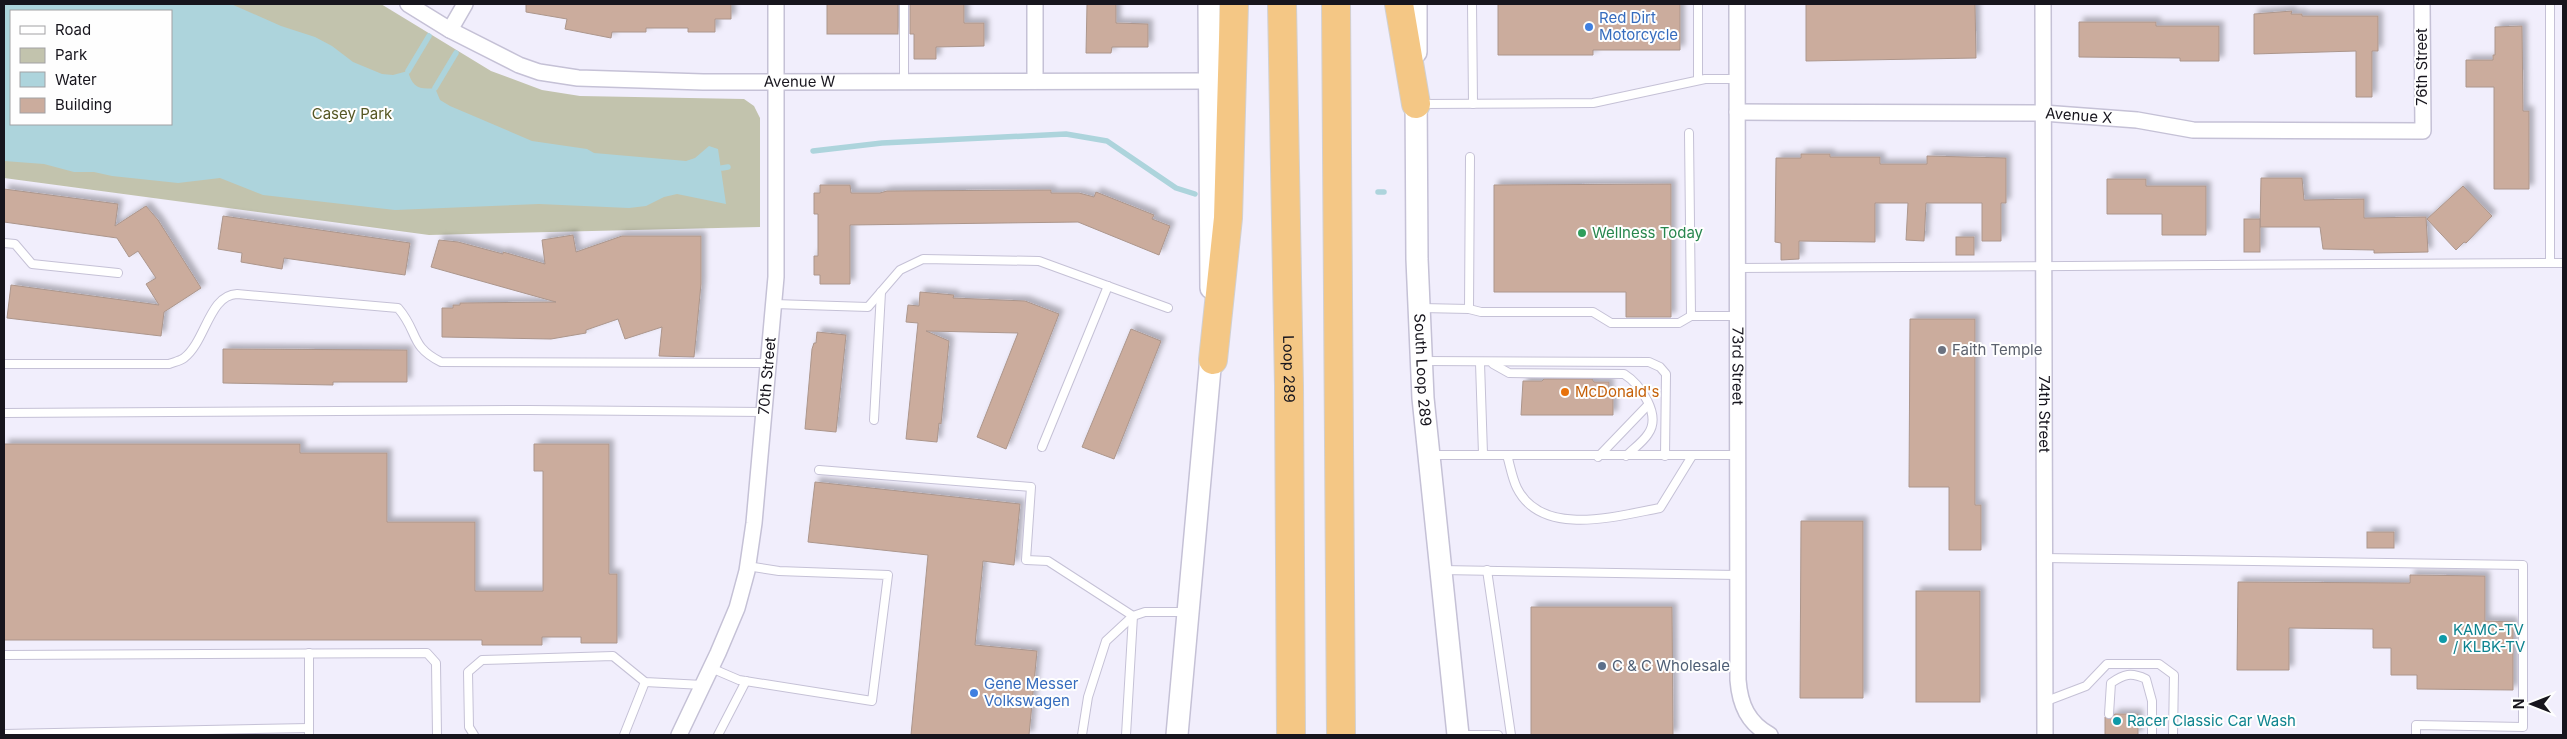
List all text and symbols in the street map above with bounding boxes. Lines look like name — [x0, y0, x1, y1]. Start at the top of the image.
place label: Red Dirt Motorcycle — [1599, 8, 1678, 44]
legend — [10, 10, 172, 125]
text: Road — [55, 20, 91, 39]
marker: Red Dirt Motorcycle — [1583, 21, 1595, 33]
street label: 76th Street — [2412, 28, 2431, 106]
text: Park — [55, 45, 88, 64]
text: Water — [55, 70, 97, 89]
street label: Avenue W — [764, 72, 836, 91]
text: Building — [55, 95, 112, 114]
street label: Avenue X — [2045, 103, 2113, 127]
park label: Casey Park — [312, 104, 393, 123]
place label: Wellness Today — [1592, 223, 1704, 242]
marker: Wellness Today — [1576, 227, 1588, 239]
street label: South Loop 289 — [1410, 313, 1436, 427]
street label: 73rd Street — [1728, 327, 1748, 405]
street label: Loop 289 — [1279, 335, 1299, 403]
street label: 70th Street — [754, 336, 780, 416]
place label: Faith Temple — [1952, 340, 2043, 359]
marker: Faith Temple — [1936, 344, 1948, 356]
street label: 74th Street — [2035, 375, 2054, 453]
place label: McDonald's — [1575, 382, 1660, 401]
marker: McDonald's — [1559, 386, 1571, 398]
place label: KAMC-TV / KLBK-TV — [2453, 620, 2525, 656]
marker: KAMC-TV / KLBK-TV — [2437, 633, 2449, 645]
place label: C & C Wholesale — [1612, 656, 1730, 675]
marker: C & C Wholesale — [1596, 660, 1608, 672]
place label: Gene Messer Volkswagen — [984, 674, 1079, 710]
north arrow — [2507, 679, 2557, 729]
marker: Gene Messer Volkswagen — [968, 687, 980, 699]
text: N — [2510, 699, 2527, 709]
place label: Racer Classic Car Wash — [2127, 711, 2296, 730]
marker: Racer Classic Car Wash — [2111, 715, 2123, 727]

